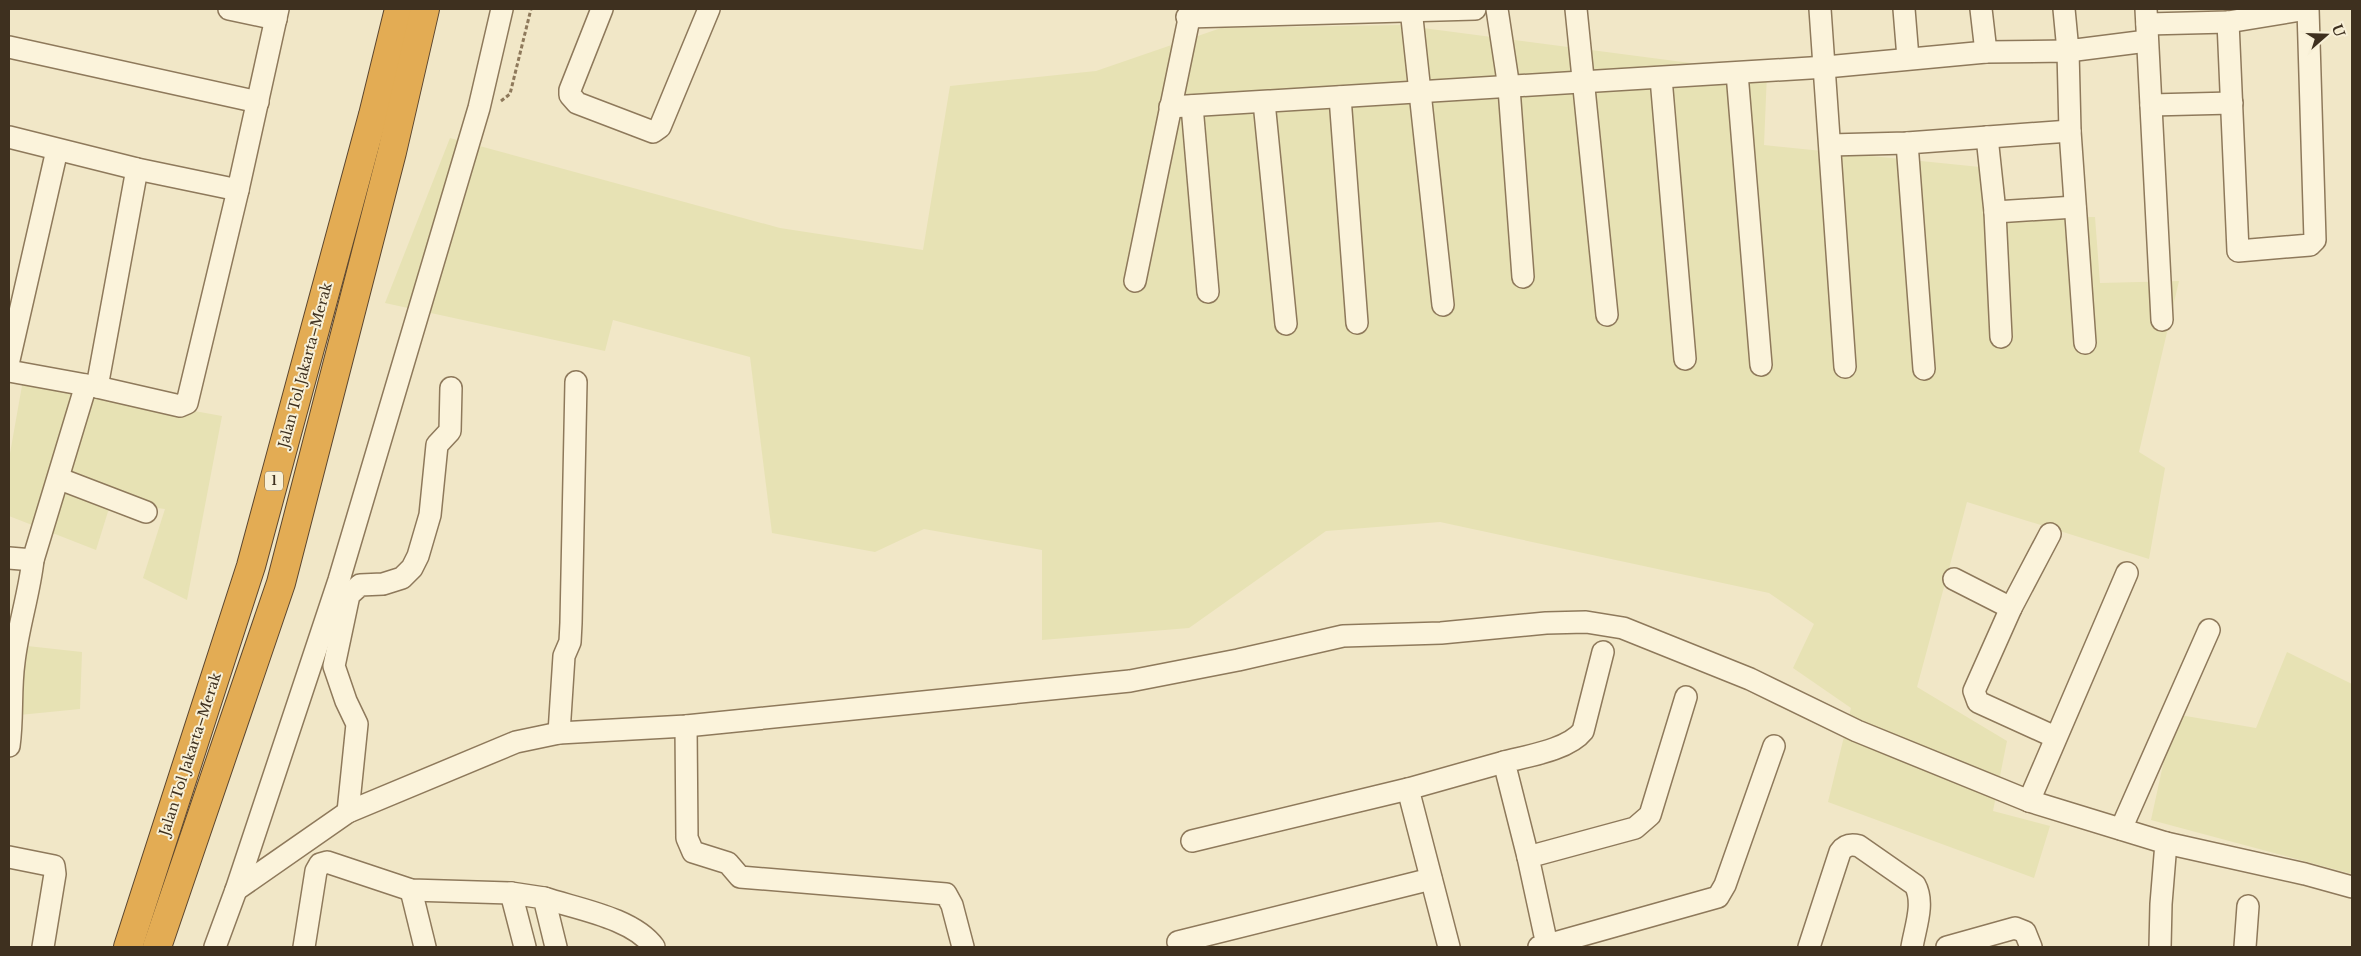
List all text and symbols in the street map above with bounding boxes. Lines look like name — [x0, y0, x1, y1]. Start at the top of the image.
north arrow — [2301, 10, 2351, 60]
text: U — [2328, 22, 2349, 40]
street label: Jalan Tol Jakarta–Merak — [274, 280, 336, 452]
road number: 1 — [265, 472, 283, 491]
street label: Jalan Tol Jakarta–Merak — [154, 670, 225, 840]

